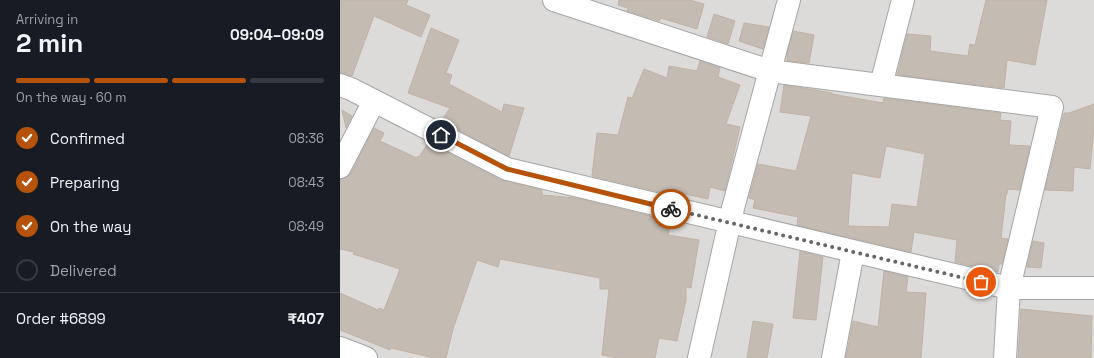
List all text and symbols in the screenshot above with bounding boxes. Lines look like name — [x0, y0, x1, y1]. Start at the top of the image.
text: Arriving in — [16, 11, 78, 28]
text: 09:04–09:09 — [230, 25, 324, 44]
text: 2 min — [16, 26, 83, 60]
text: On the way · 60 m — [16, 89, 127, 106]
pin — [424, 118, 458, 152]
icon: home — [430, 124, 452, 146]
icon: check — [16, 127, 38, 149]
text: Confirmed — [50, 129, 125, 148]
text: 08:36 — [288, 130, 324, 147]
icon: check — [16, 171, 38, 193]
text: Preparing — [50, 173, 120, 192]
text: 08:43 — [288, 174, 324, 191]
courier — [651, 189, 691, 229]
icon: bike — [660, 198, 682, 220]
icon: check — [16, 215, 38, 237]
text: On the way — [50, 217, 131, 236]
text: 08:49 — [288, 218, 324, 235]
text: Delivered — [50, 261, 117, 280]
pin — [964, 265, 998, 299]
icon: bag — [970, 271, 992, 293]
text: Order #6899 — [16, 309, 106, 328]
text: ₹407 — [287, 309, 324, 328]

